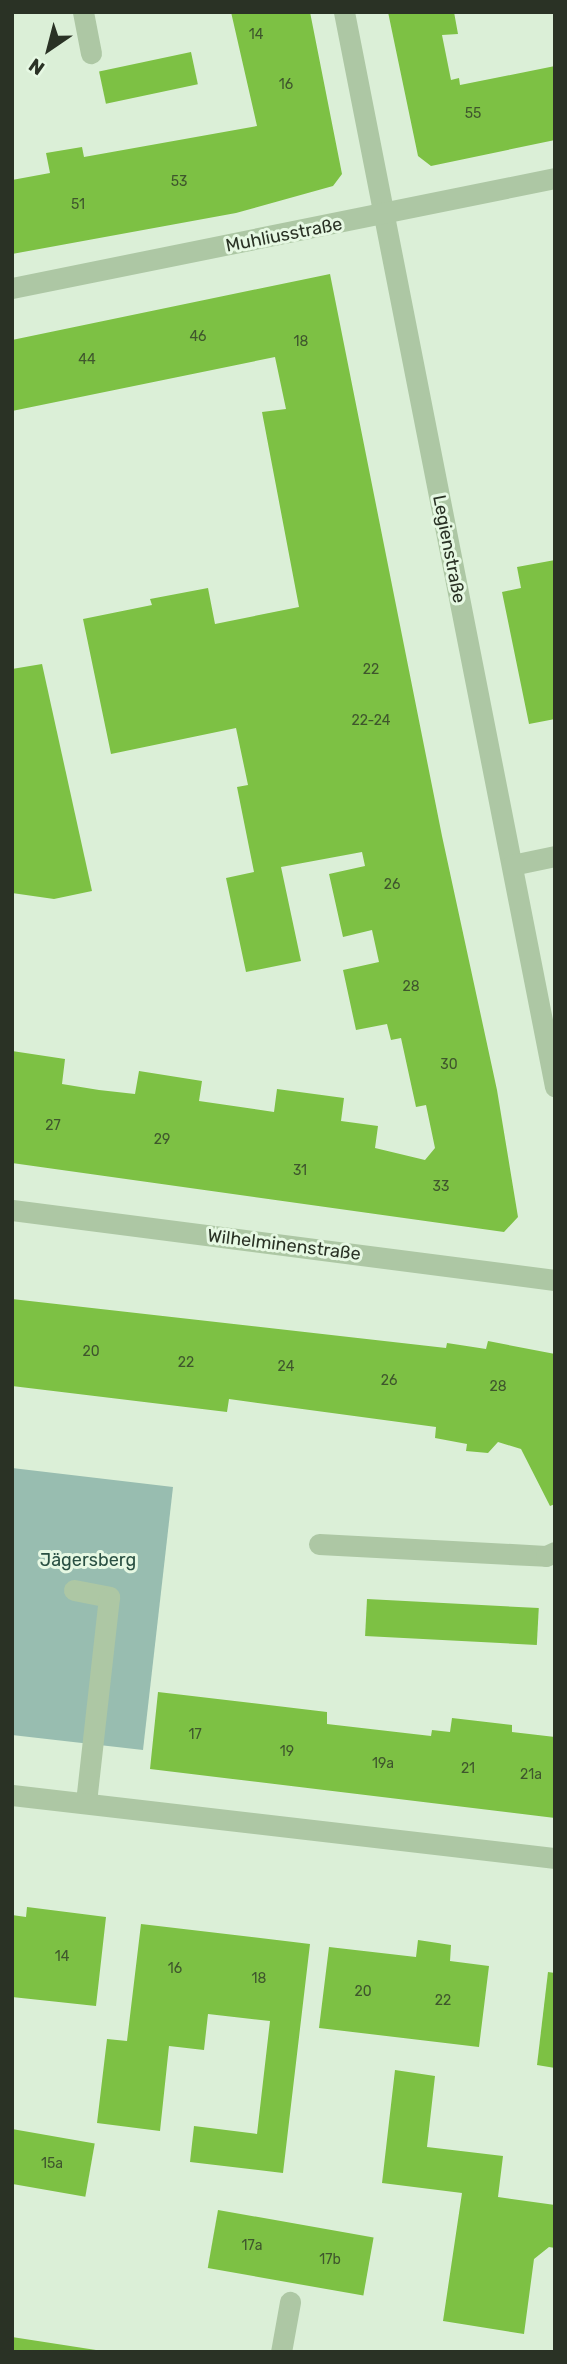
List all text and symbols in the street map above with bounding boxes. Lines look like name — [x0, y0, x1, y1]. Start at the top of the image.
north arrow — [14, 14, 84, 84]
house number: 14 — [249, 27, 263, 43]
text: N — [24, 53, 49, 80]
house number: 16 — [279, 77, 293, 93]
house number: 55 — [465, 106, 481, 122]
house number: 53 — [171, 174, 187, 190]
house number: 51 — [71, 197, 85, 213]
street label: Muhliusstraße — [224, 213, 344, 257]
house number: 46 — [189, 329, 207, 345]
house number: 18 — [294, 334, 308, 350]
house number: 44 — [78, 352, 96, 368]
street label: Legienstraße — [428, 493, 470, 605]
house number: 22 — [363, 662, 379, 678]
house number: 22-24 — [351, 713, 391, 729]
house number: 26 — [384, 877, 400, 893]
house number: 28 — [402, 979, 420, 995]
house number: 30 — [440, 1057, 458, 1073]
house number: 27 — [45, 1118, 61, 1134]
house number: 29 — [154, 1132, 170, 1148]
house number: 31 — [293, 1163, 307, 1179]
house number: 33 — [433, 1179, 449, 1195]
street label: Wilhelminenstraße — [206, 1225, 362, 1265]
house number: 20 — [82, 1344, 100, 1360]
house number: 22 — [178, 1355, 194, 1371]
house number: 24 — [278, 1359, 294, 1375]
house number: 26 — [381, 1373, 397, 1389]
house number: 28 — [489, 1379, 507, 1395]
park label: Jägersberg — [40, 1549, 136, 1571]
house number: 17 — [188, 1727, 202, 1743]
house number: 19 — [280, 1744, 294, 1760]
house number: 19a — [372, 1756, 394, 1772]
house number: 21 — [461, 1761, 475, 1777]
house number: 21a — [520, 1767, 542, 1783]
house number: 14 — [55, 1949, 69, 1965]
house number: 16 — [168, 1961, 182, 1977]
house number: 18 — [252, 1971, 266, 1987]
house number: 20 — [354, 1984, 372, 2000]
house number: 22 — [435, 1993, 451, 2009]
house number: 15a — [41, 2156, 63, 2172]
house number: 17a — [242, 2238, 262, 2254]
house number: 17b — [319, 2252, 341, 2268]

